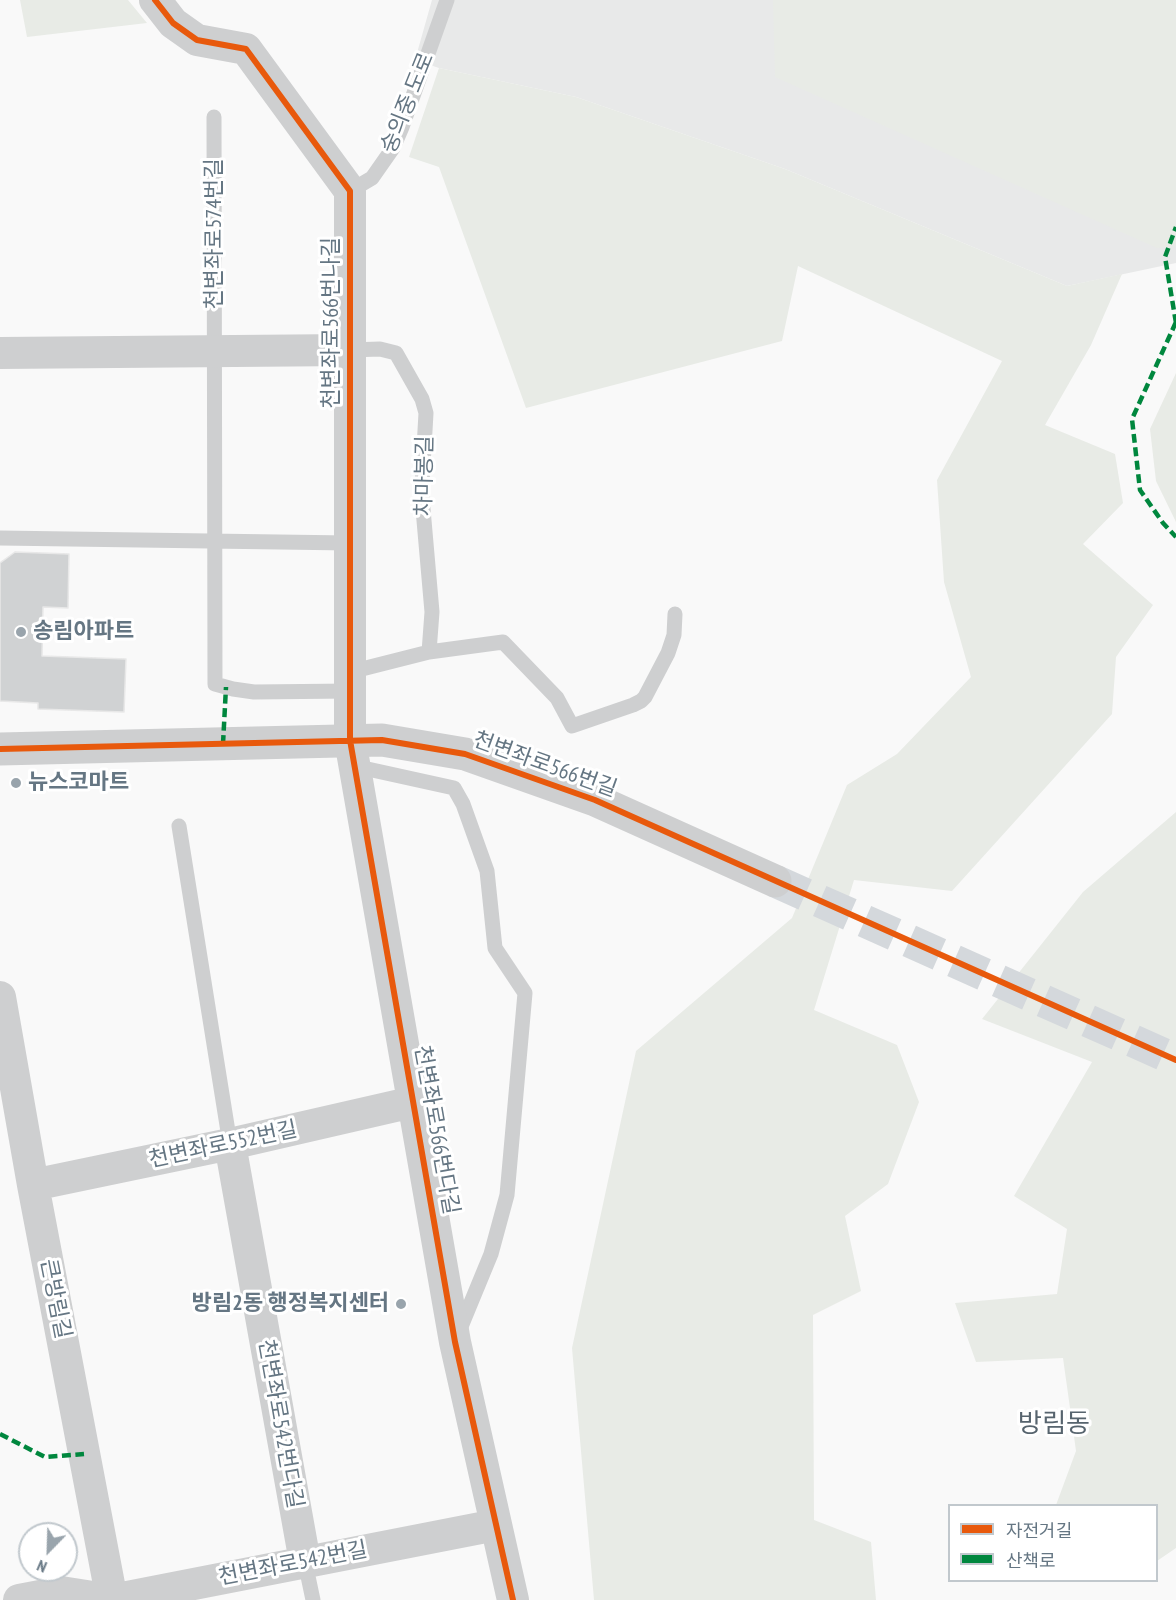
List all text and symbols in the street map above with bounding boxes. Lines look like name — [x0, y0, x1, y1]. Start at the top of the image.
street label: 숭의중 도로 — [376, 49, 440, 157]
street label: 천변좌로574번길 — [202, 158, 228, 310]
street label: 천변좌로566번나길 — [319, 237, 345, 409]
street label: 차마봉길 — [411, 435, 439, 517]
place label: 송림아파트 — [33, 619, 134, 645]
marker: 송림아파트 — [14, 625, 28, 639]
street label: 천변좌로566번길 — [469, 727, 621, 803]
place label: 뉴스코마트 — [28, 770, 129, 796]
marker: 뉴스코마트 — [9, 776, 23, 790]
street label: 천변좌로566번다길 — [408, 1043, 464, 1217]
street label: 천변좌로552번길 — [146, 1116, 300, 1174]
street label: 큰방림길 — [34, 1257, 76, 1341]
place label: 방림2동 행정복지센터 — [192, 1291, 389, 1317]
marker: 방림2동 행정복지센터 — [394, 1297, 408, 1311]
street label: 천변좌로542번다길 — [252, 1337, 308, 1511]
district label: 방림동 — [1018, 1409, 1090, 1441]
legend — [948, 1504, 1158, 1582]
text: 자전거길 — [1006, 1519, 1072, 1542]
north arrow — [18, 1522, 78, 1582]
street label: 천변좌로542번길 — [216, 1537, 370, 1591]
text: 산책로 — [1006, 1549, 1056, 1572]
text: N — [34, 1556, 50, 1578]

